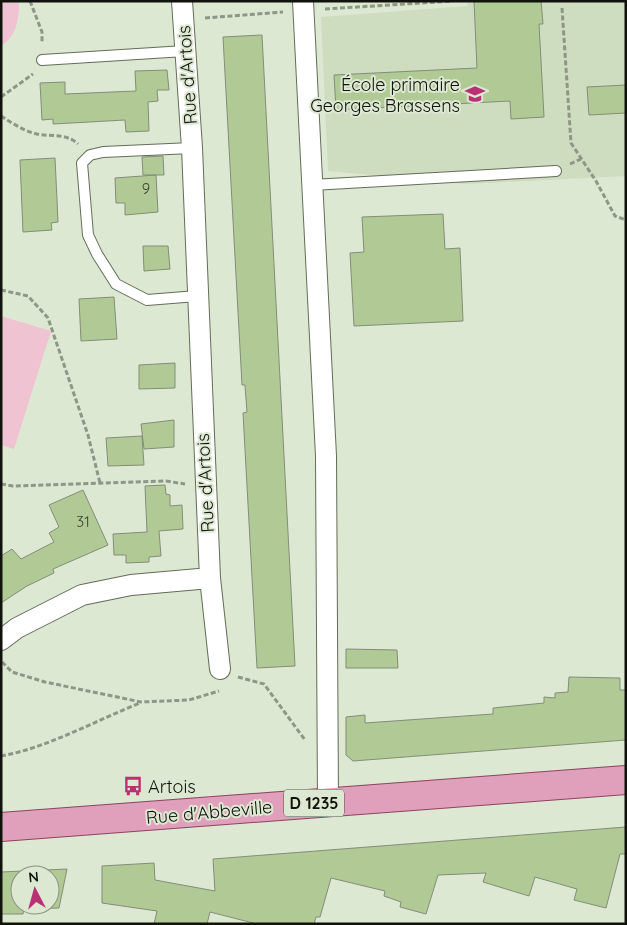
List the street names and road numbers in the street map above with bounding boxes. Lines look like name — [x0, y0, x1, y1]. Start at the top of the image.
street label: Rue d'Artois — [172, 25, 202, 125]
street label: Rue d'Artois — [191, 433, 219, 533]
road number: D 1235 — [284, 790, 344, 816]
street label: Rue d'Abbeville — [145, 795, 273, 829]

